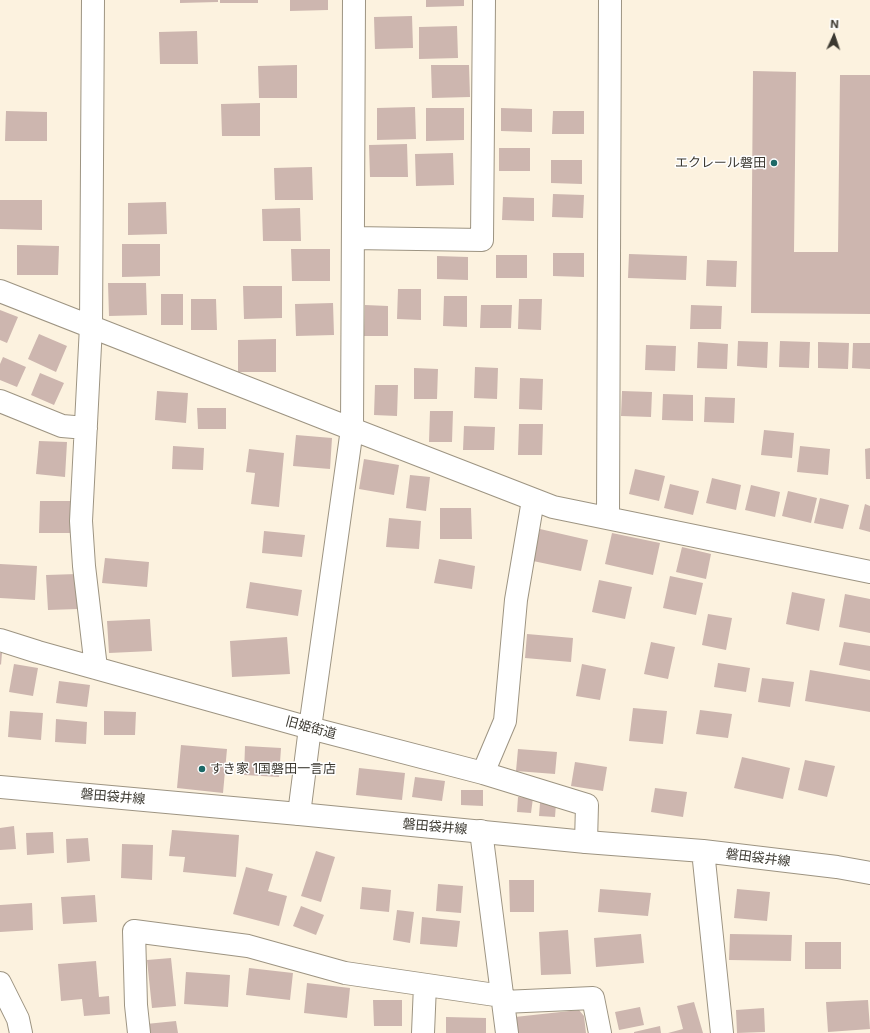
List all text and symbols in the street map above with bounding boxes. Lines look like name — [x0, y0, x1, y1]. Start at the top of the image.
north arrow — [814, 16, 854, 56]
text: N — [830, 17, 839, 31]
place label: エクレール磐田 — [675, 155, 766, 171]
marker: エクレール磐田 — [769, 158, 779, 168]
street label: 旧姫街道 — [284, 714, 338, 742]
place label: すき家 1国磐田一言店 — [210, 761, 336, 777]
marker: すき家 1国磐田一言店 — [197, 764, 207, 774]
street label: 磐田袋井線 — [80, 786, 146, 808]
street label: 磐田袋井線 — [402, 816, 468, 838]
street label: 磐田袋井線 — [725, 846, 791, 870]

